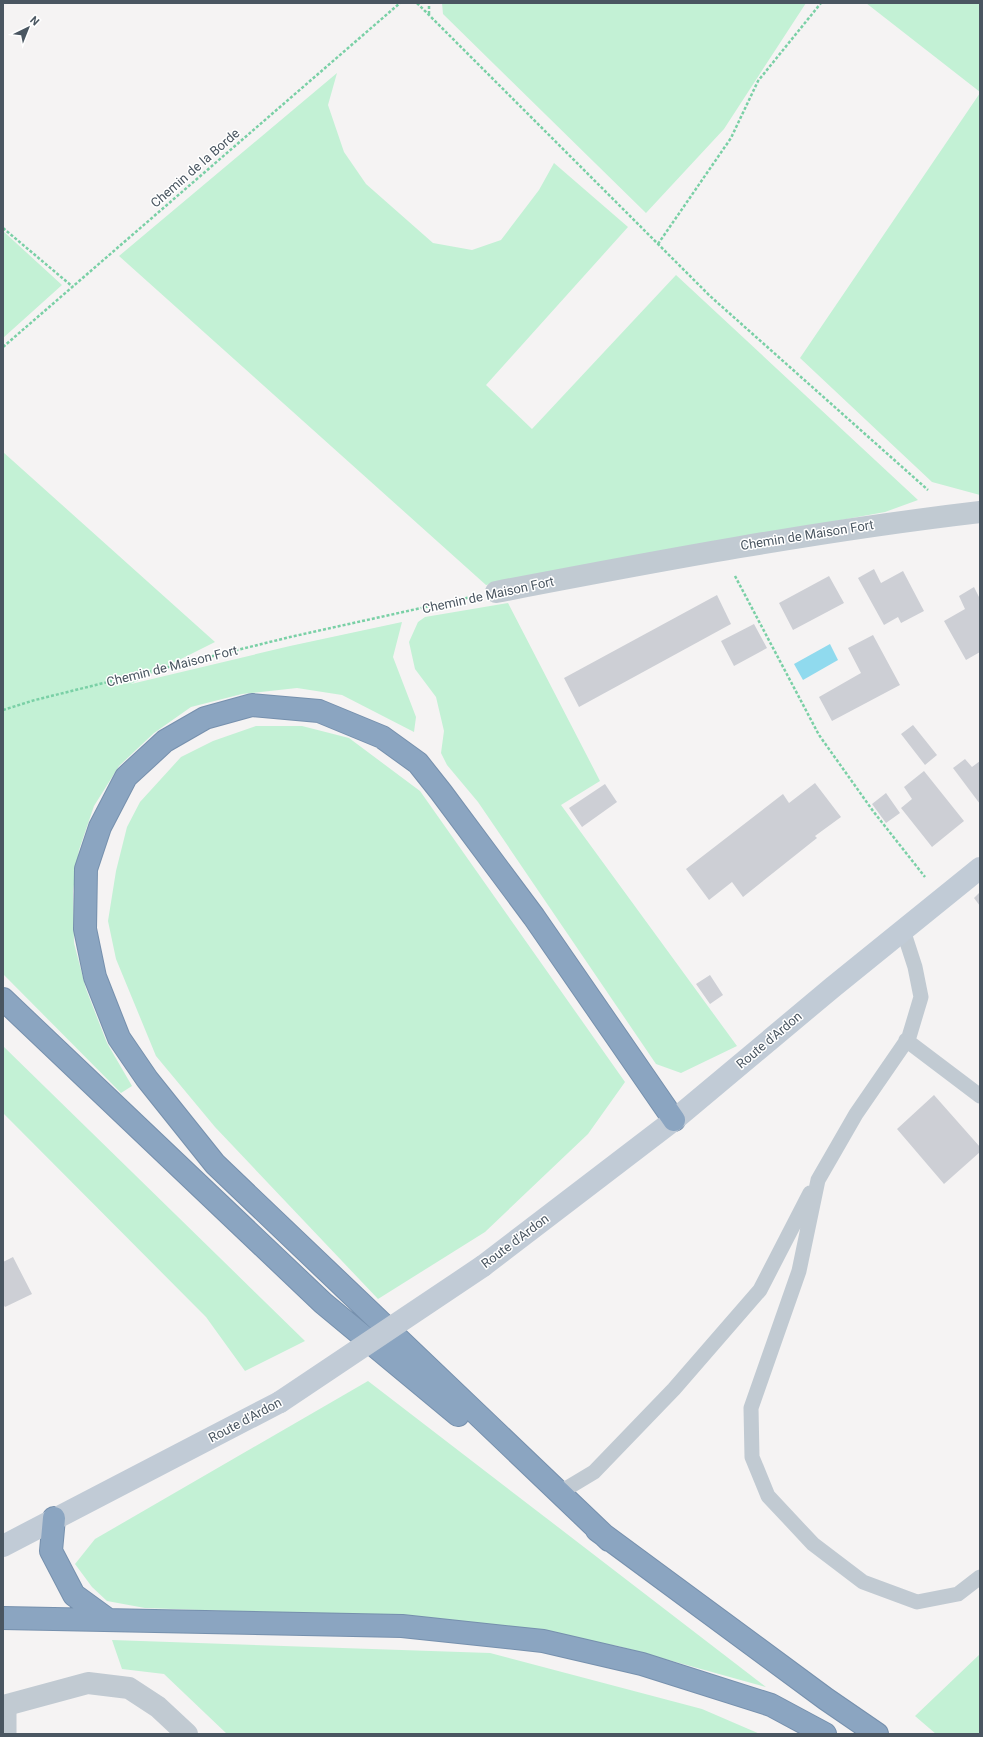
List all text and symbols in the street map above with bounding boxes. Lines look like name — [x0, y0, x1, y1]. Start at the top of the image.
north arrow — [8, 8, 48, 48]
text: N — [27, 14, 42, 29]
street label: Chemin de la Borde — [148, 125, 242, 211]
street label: Chemin de Maison Fort — [739, 517, 875, 553]
street label: Chemin de Maison Fort — [421, 574, 555, 616]
street label: Chemin de Maison Fort — [105, 642, 239, 690]
street label: Route d'Ardon — [733, 1008, 805, 1072]
street label: Route d'Ardon — [478, 1211, 552, 1271]
street label: Route d'Ardon — [206, 1394, 284, 1446]

